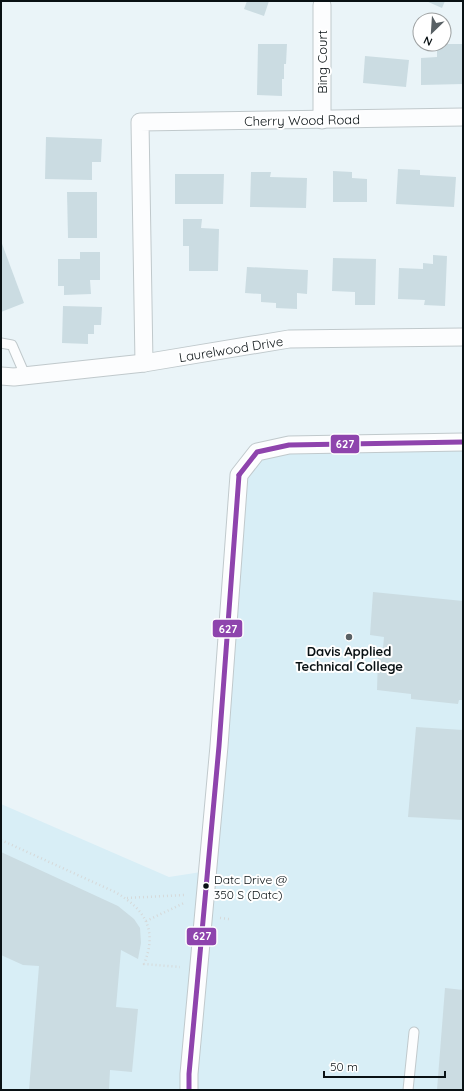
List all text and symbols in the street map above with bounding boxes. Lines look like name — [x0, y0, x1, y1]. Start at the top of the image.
north arrow — [412, 12, 452, 52]
street label: Bing Court — [314, 30, 330, 94]
text: N — [421, 33, 434, 49]
street label: Cherry Wood Road — [244, 111, 360, 129]
street label: Laurelwood Drive — [178, 333, 284, 365]
line badge: 627 — [330, 434, 360, 454]
text: 627 — [336, 437, 354, 451]
line badge: 627 — [212, 619, 243, 638]
text: 627 — [219, 622, 237, 636]
marker: Davis Applied Technical College — [344, 632, 354, 642]
place label: Davis Applied Technical College — [295, 643, 403, 674]
place label: Datc Drive @ 350 S (Datc) — [214, 872, 288, 902]
marker: Datc Drive @ 350 S (Datc) — [201, 881, 211, 891]
line badge: 627 — [186, 927, 217, 946]
text: 627 — [193, 929, 211, 943]
scale bar — [324, 1053, 445, 1079]
text: 50 m — [330, 1059, 358, 1074]

